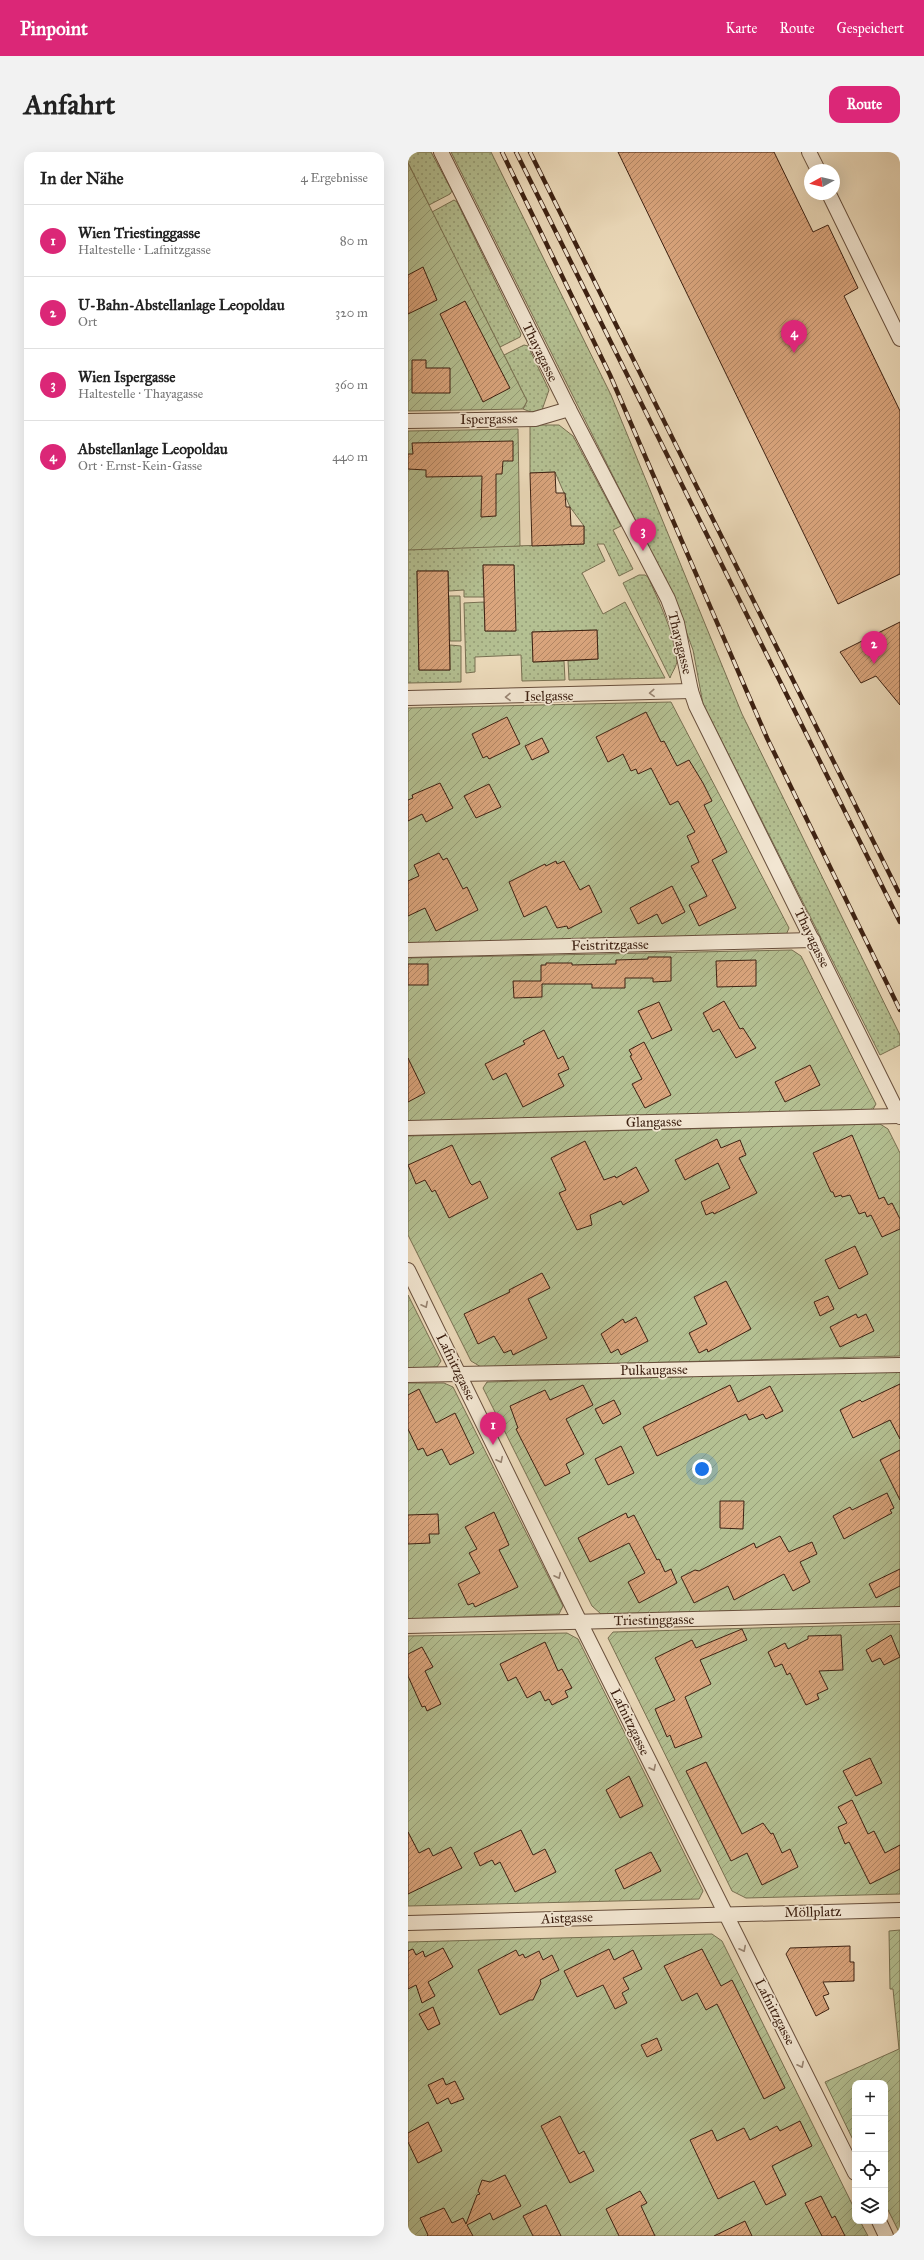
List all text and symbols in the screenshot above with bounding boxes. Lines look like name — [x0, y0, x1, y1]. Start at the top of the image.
text: Pinpoint — [20, 17, 88, 40]
text: Karte — [725, 20, 757, 37]
text: Route — [779, 20, 815, 37]
text: Gespeichert — [837, 20, 904, 37]
button: Route — [829, 86, 900, 123]
text: Anfahrt — [24, 87, 115, 122]
north arrow — [804, 164, 840, 200]
text: In der Nähe — [40, 168, 124, 189]
text: 4 Ergebnisse — [301, 170, 368, 186]
text: Wien Triestinggasse — [78, 224, 200, 242]
text: 1 — [50, 233, 56, 249]
text: 80 m — [340, 233, 368, 249]
text: Haltestelle · Lafnitzgasse — [78, 242, 211, 258]
text: U-Bahn-Abstellanlage Leopoldau — [78, 296, 285, 314]
text: 2 — [50, 305, 56, 321]
text: 320 m — [335, 305, 368, 321]
text: Ort — [78, 314, 97, 330]
street label: Thayagasse — [518, 319, 562, 385]
pin: 4 — [781, 320, 807, 353]
text: Wien Ispergasse — [78, 368, 176, 386]
text: 3 — [50, 377, 56, 393]
text: 360 m — [335, 377, 368, 393]
text: Haltestelle · Thayagasse — [78, 386, 203, 402]
street label: Ispergasse — [460, 410, 518, 428]
text: Abstellanlage Leopoldau — [78, 440, 228, 458]
text: 4 — [49, 449, 57, 465]
text: 440 m — [332, 449, 368, 465]
text: Ort · Ernst-Kein-Gasse — [78, 458, 202, 474]
pin: 3 — [630, 518, 656, 551]
street label: Thayagasse — [664, 610, 696, 676]
pin: 2 — [861, 631, 887, 664]
street label: Iselgasse — [524, 687, 574, 705]
one-way arrow — [649, 689, 655, 697]
one-way arrow — [505, 692, 511, 701]
street label: Thayagasse — [790, 905, 834, 971]
street label: Feistritzgasse — [571, 936, 649, 954]
street label: Glangasse — [626, 1113, 682, 1131]
one-way arrow — [421, 1301, 428, 1308]
street label: Lafnitzgasse — [433, 1331, 480, 1403]
street label: Pulkaugasse — [620, 1361, 688, 1379]
pin: 1 — [480, 1412, 506, 1445]
one-way arrow — [496, 1455, 503, 1463]
your location — [692, 1459, 712, 1479]
one-way arrow — [553, 1572, 561, 1579]
street label: Triestinggasse — [614, 1611, 695, 1629]
street label: Lafnitzgasse — [607, 1686, 654, 1758]
one-way arrow — [648, 1764, 656, 1771]
street label: Möllplatz — [784, 1903, 842, 1921]
street label: Aistgasse — [540, 1909, 593, 1927]
one-way arrow — [738, 1944, 746, 1952]
street label: Lafnitzgasse — [751, 1976, 799, 2048]
one-way arrow — [796, 2061, 804, 2068]
map controls — [852, 2080, 888, 2224]
button: + — [852, 2080, 888, 2116]
button: − — [852, 2116, 888, 2152]
button: locate — [852, 2152, 888, 2188]
button: layers — [852, 2188, 888, 2224]

